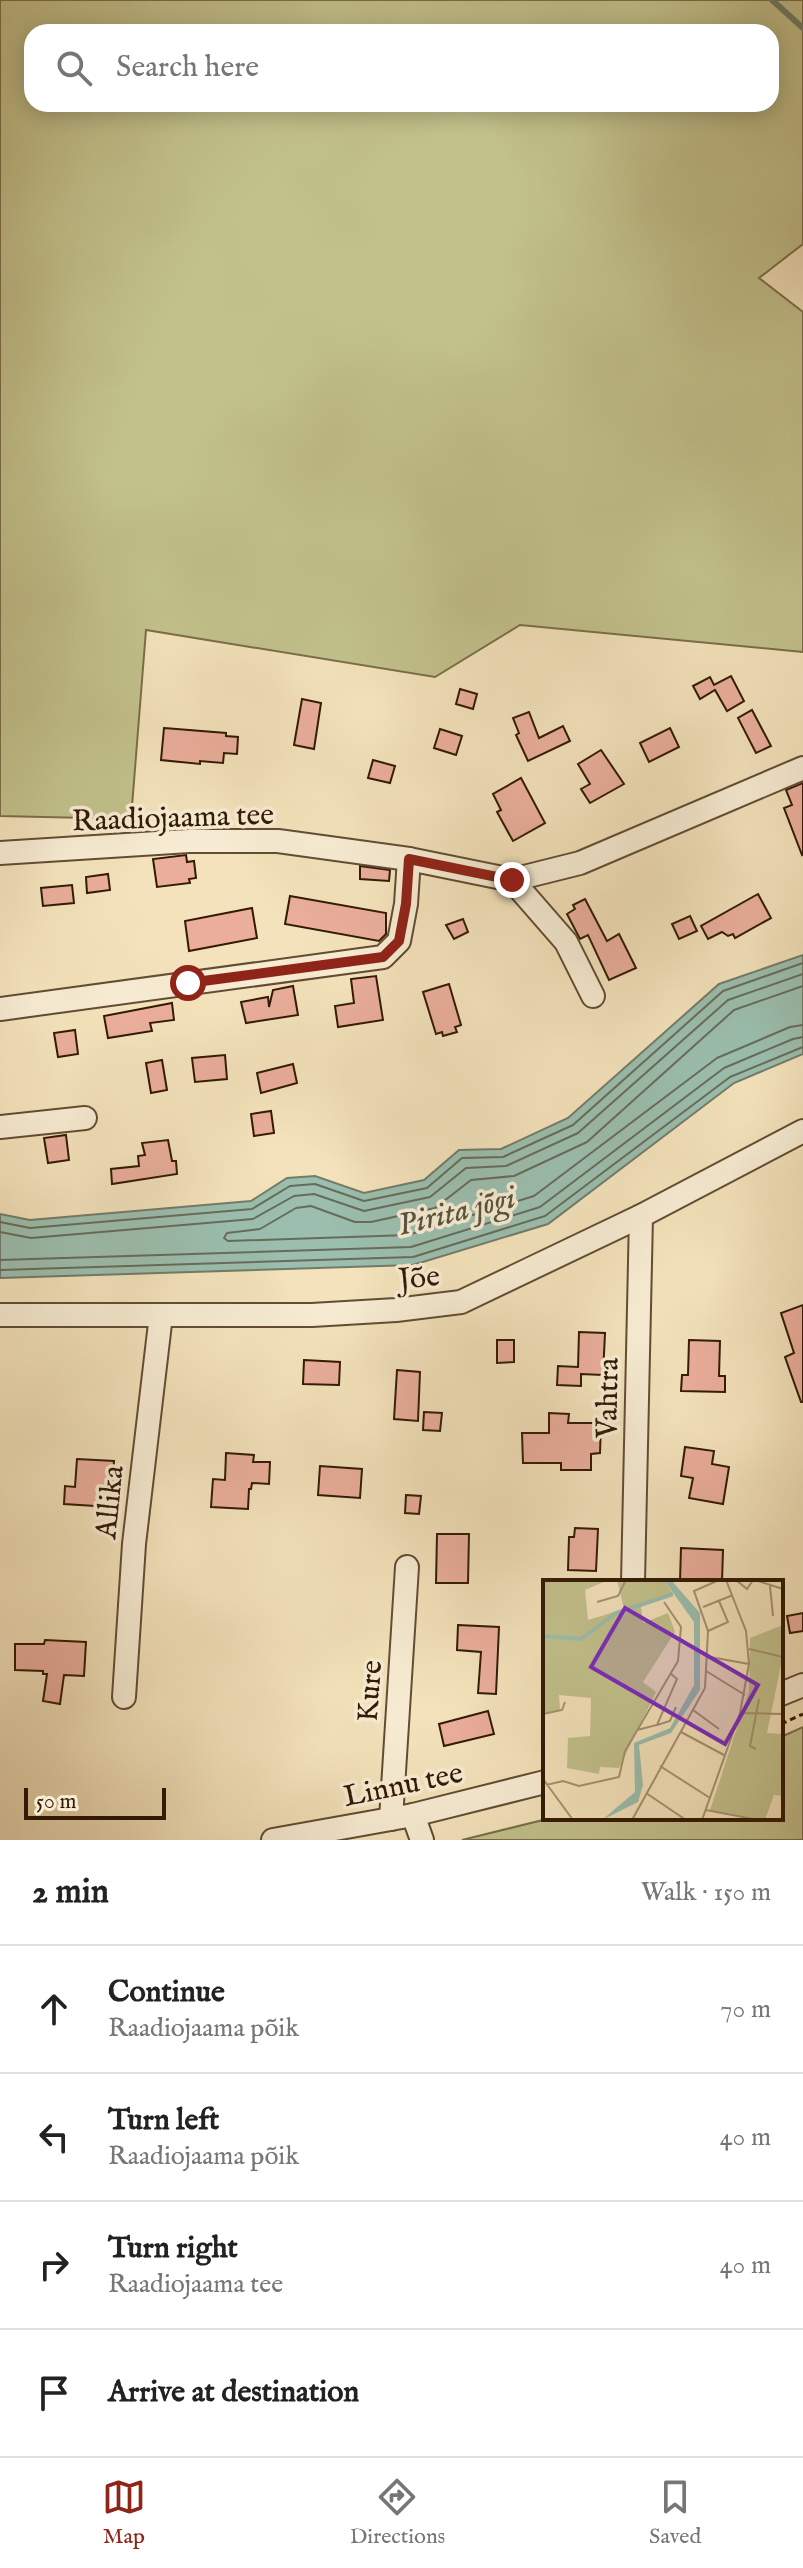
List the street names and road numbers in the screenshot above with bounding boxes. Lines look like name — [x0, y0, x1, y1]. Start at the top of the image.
street label: Raadiojaama tee — [71, 796, 275, 842]
street label: Jõe — [394, 1258, 442, 1300]
street label: Vahtra — [589, 1357, 629, 1440]
street label: Allika — [88, 1464, 134, 1542]
street label: Kure — [350, 1659, 392, 1723]
street label: Linnu tee — [340, 1755, 467, 1817]

